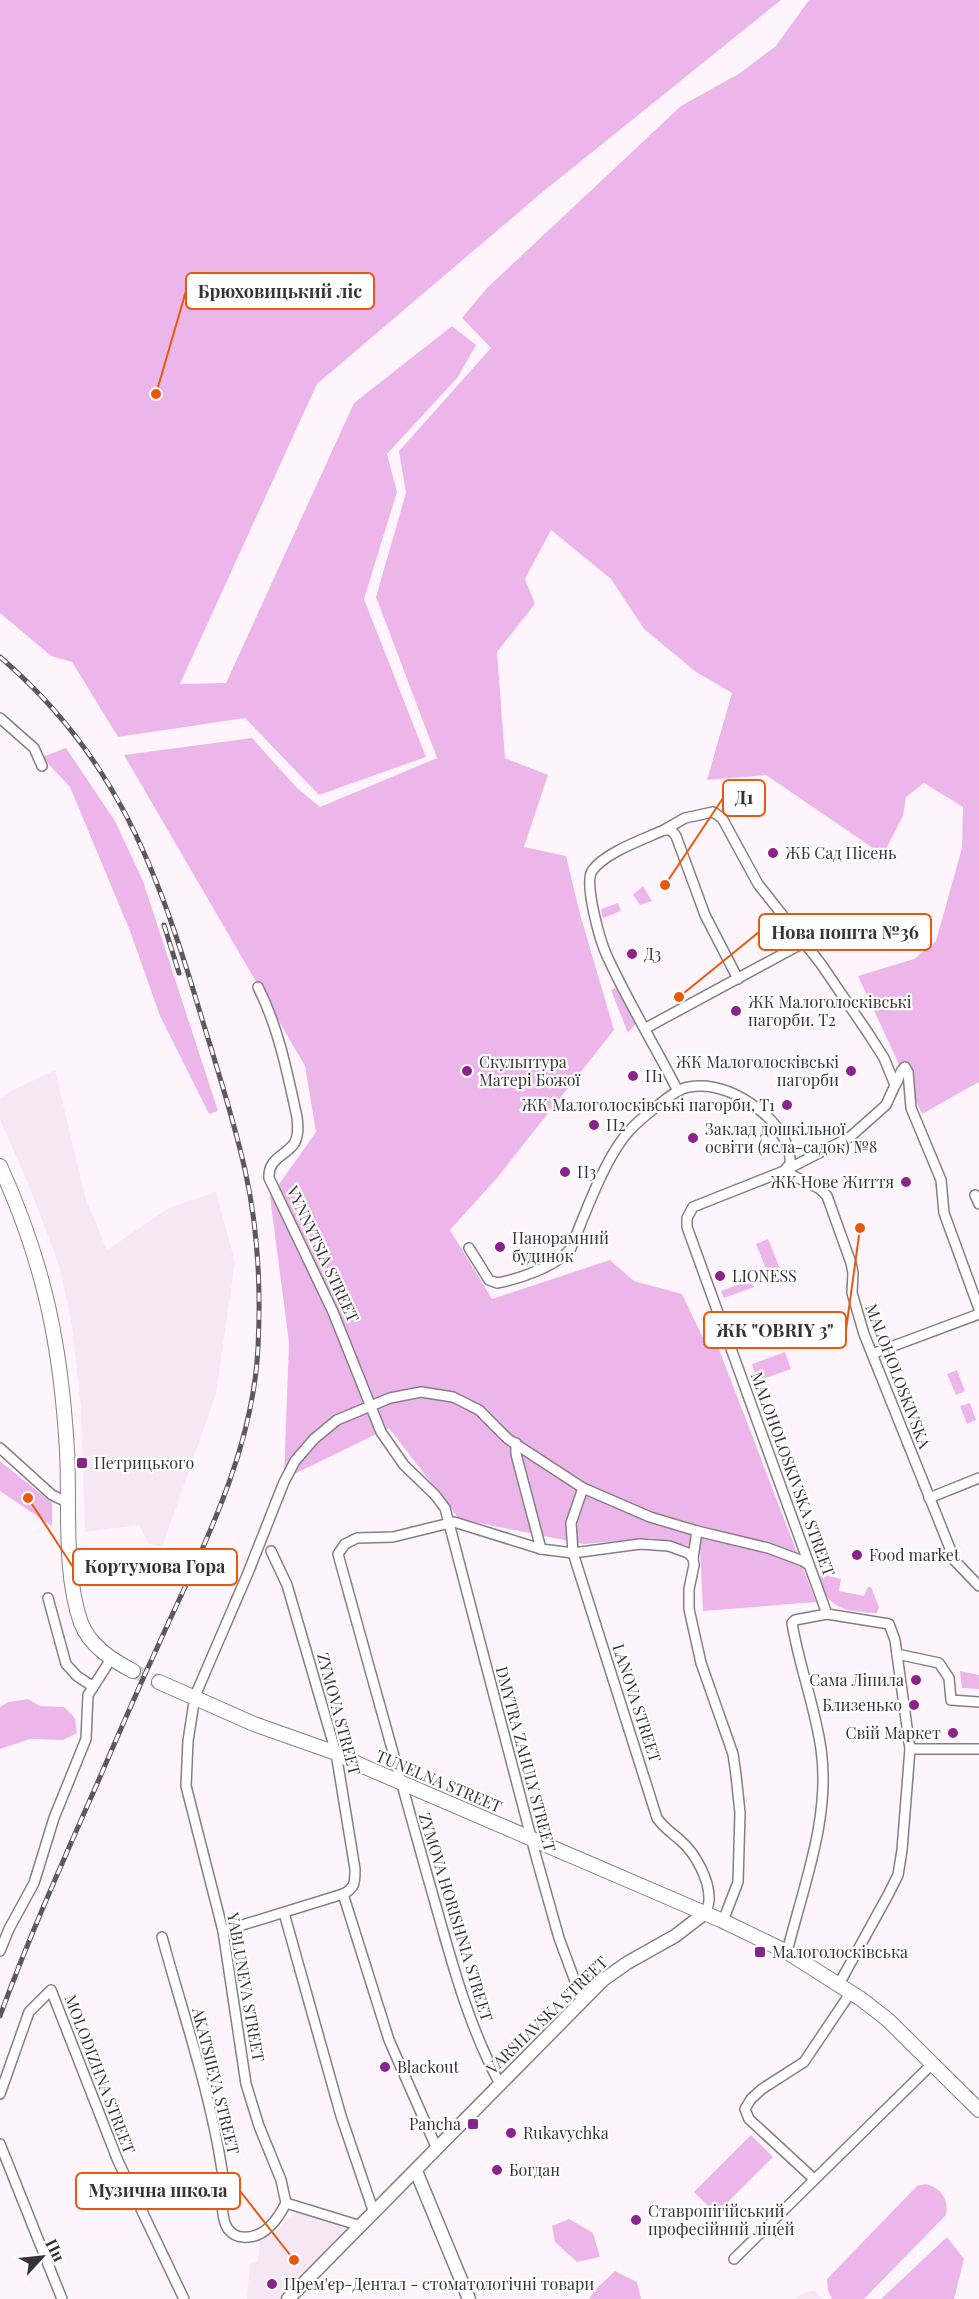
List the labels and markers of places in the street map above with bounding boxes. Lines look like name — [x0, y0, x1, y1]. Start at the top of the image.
callout: Брюховицький ліс — [186, 273, 374, 309]
callout: Д1 — [723, 780, 765, 816]
place label: ЖБ Сад Пісень — [785, 842, 896, 863]
marker: ЖБ Сад Пісень — [766, 846, 780, 860]
callout: Нова пошта №36 — [759, 914, 931, 950]
place label: Д3 — [644, 943, 661, 964]
marker: Д3 — [625, 947, 639, 961]
place label: ЖК Малоголосківські пагорби. Т2 — [748, 991, 912, 1030]
marker: ЖК Малоголосківські пагорби. Т2 — [729, 1004, 743, 1018]
place label: Скульптура Матері Божої — [479, 1051, 580, 1090]
place label: ЖК Малоголосківські пагорби — [676, 1051, 839, 1090]
marker: Скульптура Матері Божої — [460, 1064, 474, 1078]
marker: ЖК Малоголосківські пагорби — [844, 1064, 858, 1078]
place label: П1 — [645, 1065, 663, 1086]
marker: П1 — [626, 1069, 640, 1083]
place label: ЖК Малоголосківські пагорби, Т1 — [521, 1094, 775, 1115]
marker: ЖК Малоголосківські пагорби, Т1 — [780, 1098, 794, 1112]
place label: П2 — [606, 1114, 626, 1135]
marker: П2 — [587, 1118, 601, 1132]
place label: Заклад дошкільної освіти (ясла-садок) №8 — [705, 1118, 877, 1157]
marker: Заклад дошкільної освіти (ясла-садок) №8 — [686, 1131, 700, 1145]
place label: П3 — [577, 1161, 596, 1182]
marker: П3 — [558, 1165, 572, 1179]
place label: ЖК Нове Життя — [770, 1171, 894, 1192]
marker: ЖК Нове Життя — [899, 1175, 913, 1189]
place label: Панорамний будинок — [512, 1227, 609, 1266]
marker: Панорамний будинок — [493, 1240, 507, 1254]
place label: LIONESS — [732, 1265, 797, 1286]
marker: LIONESS — [713, 1269, 727, 1283]
callout: ЖК "OBRIY 3" — [704, 1312, 846, 1348]
place label: Петрицького — [94, 1452, 194, 1473]
marker: Петрицького — [75, 1456, 89, 1470]
place label: Food market — [869, 1544, 960, 1565]
marker: Food market — [850, 1548, 864, 1562]
callout: Кортумова Гора — [73, 1549, 237, 1585]
place label: Сама Ліпила — [809, 1669, 904, 1690]
marker: Сама Ліпила — [909, 1673, 923, 1687]
place label: Близенько — [822, 1694, 902, 1715]
marker: Близенько — [907, 1698, 921, 1712]
place label: Свій Маркет — [846, 1722, 941, 1743]
marker: Свій Маркет — [946, 1726, 960, 1740]
place label: Малоголосківська — [772, 1941, 908, 1962]
marker: Малоголосківська — [753, 1945, 767, 1959]
place label: Blackout — [397, 2056, 460, 2077]
marker: Blackout — [378, 2060, 392, 2074]
place label: Pancha — [409, 2113, 461, 2134]
marker: Pancha — [466, 2117, 480, 2131]
place label: Rukavychka — [523, 2122, 609, 2143]
marker: Rukavychka — [504, 2126, 518, 2140]
place label: Богдан — [509, 2159, 560, 2180]
marker: Богдан — [490, 2163, 504, 2177]
callout: Музична школа — [76, 2173, 240, 2209]
place label: Ставропігійський професійний ліцей — [648, 2200, 795, 2239]
marker: Ставропігійський професійний ліцей — [629, 2213, 643, 2227]
place label: Прем'єр-Дентал - стоматологічні товари — [284, 2273, 594, 2294]
marker: Прем'єр-Дентал - стоматологічні товари — [265, 2277, 279, 2291]

